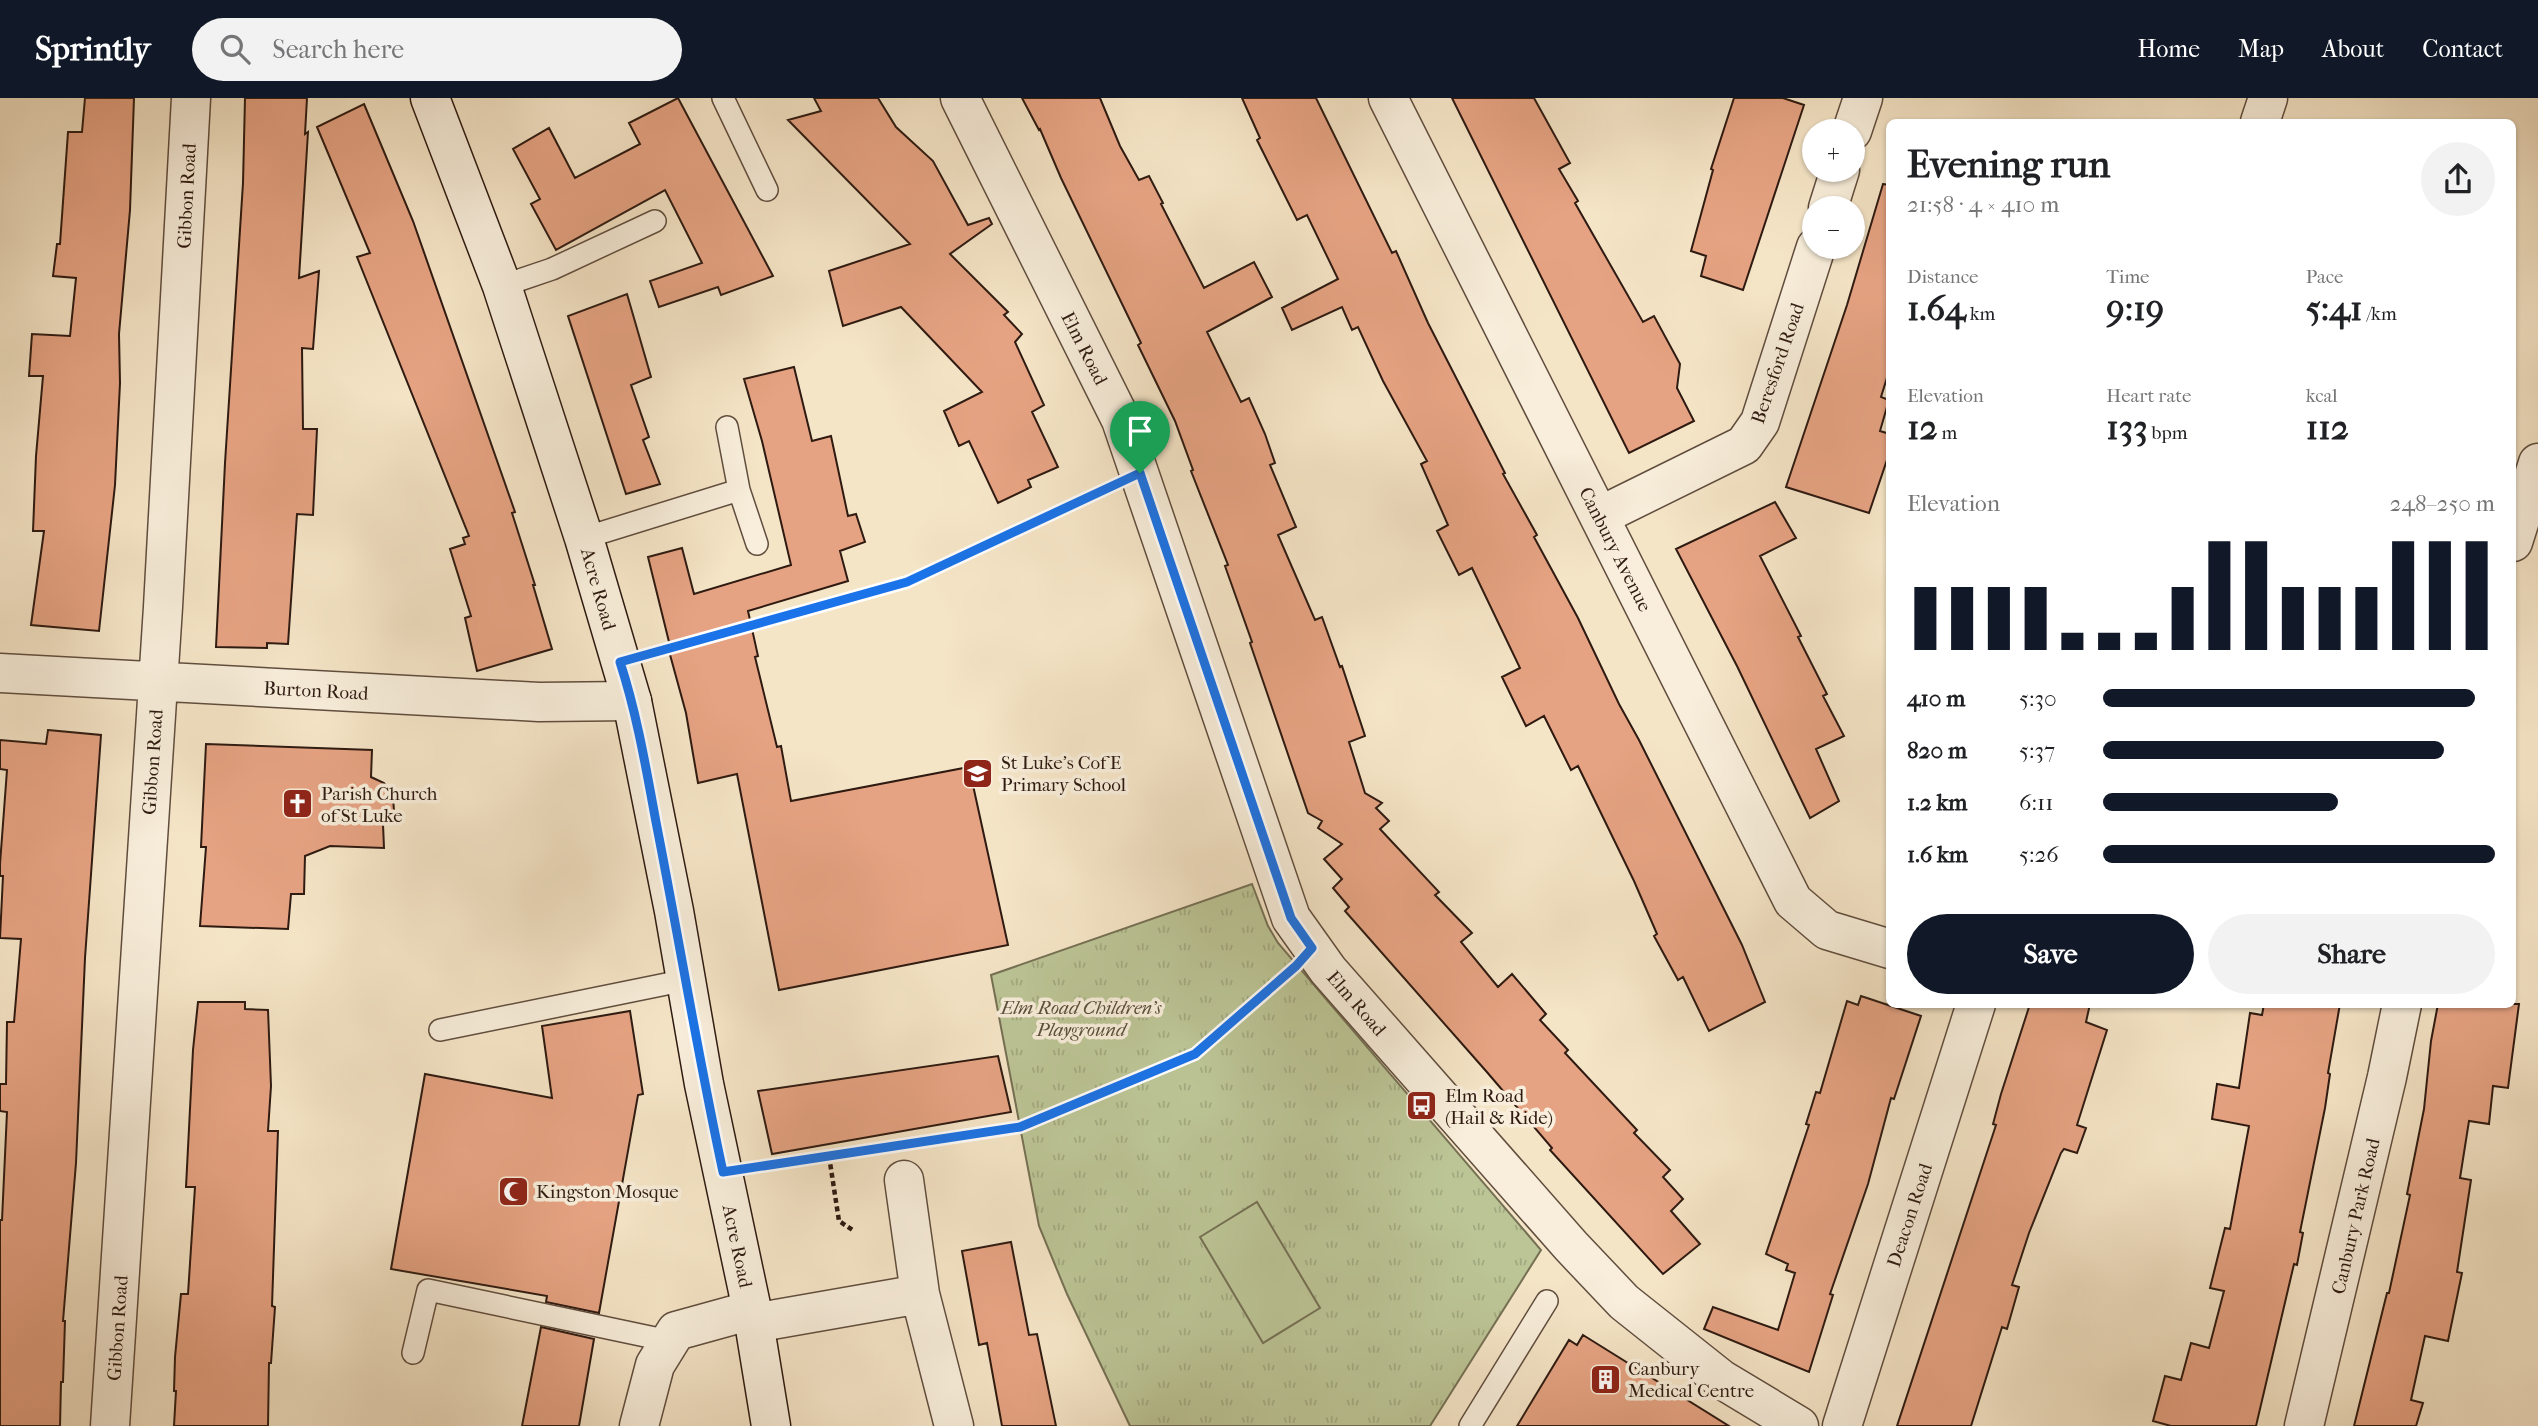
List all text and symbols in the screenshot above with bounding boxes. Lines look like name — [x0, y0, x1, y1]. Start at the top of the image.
search box — [192, 18, 682, 81]
text: Sprintly — [35, 30, 150, 69]
icon: search — [216, 30, 254, 68]
text: Search here — [272, 34, 404, 65]
text: Home — [2138, 35, 2200, 63]
text: Map — [2238, 35, 2284, 63]
text: About — [2322, 35, 2384, 63]
text: Contact — [2422, 35, 2503, 63]
map controls — [1802, 119, 1865, 259]
button: + — [1802, 119, 1865, 182]
street label: Gibbon Road — [173, 142, 201, 249]
text: Evening run — [1907, 142, 2110, 187]
button: share — [2421, 142, 2495, 216]
text: 21:58 · 4 × 410 m — [1907, 191, 2059, 218]
button: − — [1802, 196, 1865, 259]
text: Distance — [1907, 266, 1978, 288]
text: Time — [2106, 266, 2150, 288]
text: Pace — [2306, 266, 2344, 288]
text: 1.64 — [1907, 288, 1966, 329]
text: 9:19 — [2106, 288, 2164, 329]
text: 5:41 — [2306, 288, 2362, 329]
street label: Beresford Road — [1747, 300, 1809, 427]
text: km — [1966, 303, 1995, 325]
text: /km — [2362, 303, 2397, 325]
street label: Elm Road — [1056, 308, 1112, 389]
text: Elevation — [1907, 385, 1984, 407]
text: Heart rate — [2106, 385, 2191, 407]
text: kcal — [2306, 385, 2338, 407]
pin — [1110, 401, 1170, 473]
text: 12 — [1907, 407, 1938, 448]
text: 133 — [2106, 407, 2148, 448]
text: 112 — [2306, 407, 2349, 448]
icon: arrive — [1121, 412, 1159, 450]
text: m — [1938, 422, 1957, 444]
text: bpm — [2148, 422, 2188, 444]
street label: Canbury Avenue — [1574, 484, 1656, 615]
text: Elevation — [1907, 490, 2000, 517]
text: 248–250 m — [2390, 490, 2495, 517]
street label: Acre Road — [576, 545, 620, 634]
street label: Burton Road — [263, 677, 370, 705]
text: 410 m — [1907, 685, 1965, 712]
text: 5:30 — [2019, 685, 2057, 712]
street label: Gibbon Road — [138, 708, 168, 816]
text: 820 m — [1907, 737, 1967, 764]
text: 5:37 — [2019, 737, 2055, 764]
place label: St Luke's CofE Primary School — [1001, 752, 1126, 796]
school or university icon: St Luke's CofE Primary School — [961, 756, 995, 790]
place label: Parish Church of St Luke — [321, 783, 438, 827]
church icon: Parish Church of St Luke — [281, 787, 315, 821]
text: 1.2 km — [1907, 789, 1967, 816]
text: 6:11 — [2019, 789, 2053, 816]
text: 1.6 km — [1907, 841, 1968, 868]
text: 5:26 — [2019, 841, 2059, 868]
button: Save — [1907, 914, 2194, 994]
button: Share — [2208, 914, 2495, 994]
street label: Elm Road — [1322, 967, 1391, 1041]
park label: Elm Road Children's Playground — [1000, 997, 1163, 1041]
place label: Elm Road (Hail & Ride) — [1445, 1085, 1553, 1129]
bus stop icon: Elm Road (Hail & Ride) — [1405, 1089, 1439, 1123]
street label: Canbury Park Road — [2327, 1135, 2385, 1296]
street label: Deacon Road — [1883, 1160, 1937, 1270]
mosque icon: Kingston Mosque — [496, 1174, 530, 1208]
place label: Kingston Mosque — [536, 1181, 679, 1203]
street label: Acre Road — [717, 1202, 757, 1290]
street label: Gibbon Road — [103, 1274, 133, 1382]
place label: Canbury Medical Centre — [1628, 1358, 1754, 1402]
building icon: Canbury Medical Centre — [1588, 1362, 1622, 1396]

